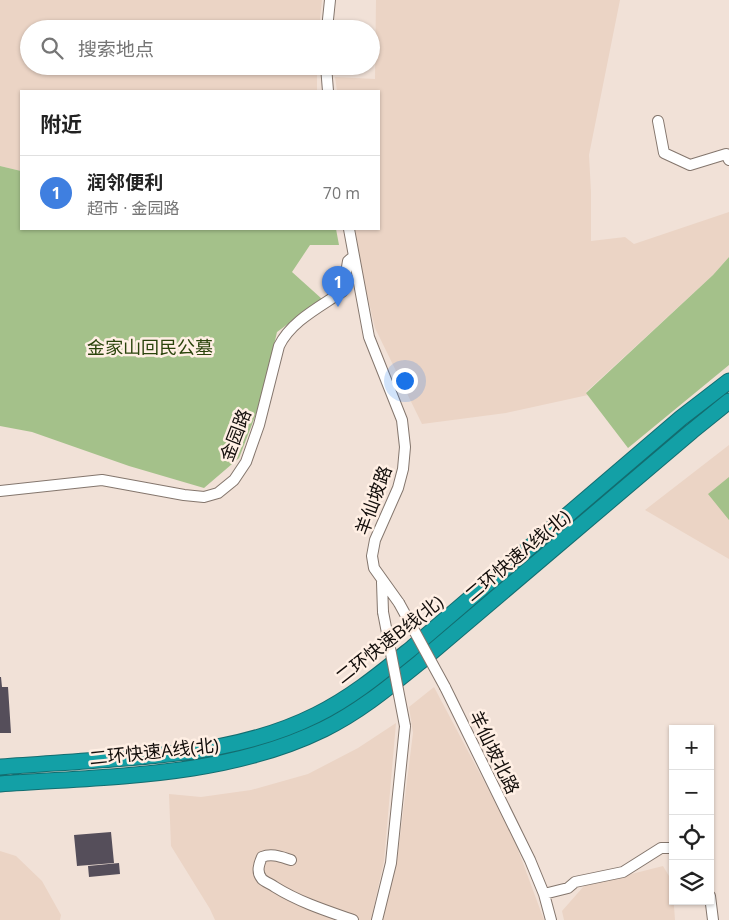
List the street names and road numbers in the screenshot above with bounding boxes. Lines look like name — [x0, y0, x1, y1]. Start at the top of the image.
street label: 金园路 — [214, 405, 256, 465]
street label: 羊仙坡路 — [349, 462, 397, 538]
street label: 二环快速A线(北) — [459, 504, 575, 606]
street label: 二环快速B线(北) — [330, 589, 448, 689]
street label: 羊仙坡北路 — [464, 706, 526, 798]
street label: 二环快速A线(北) — [88, 732, 220, 770]

